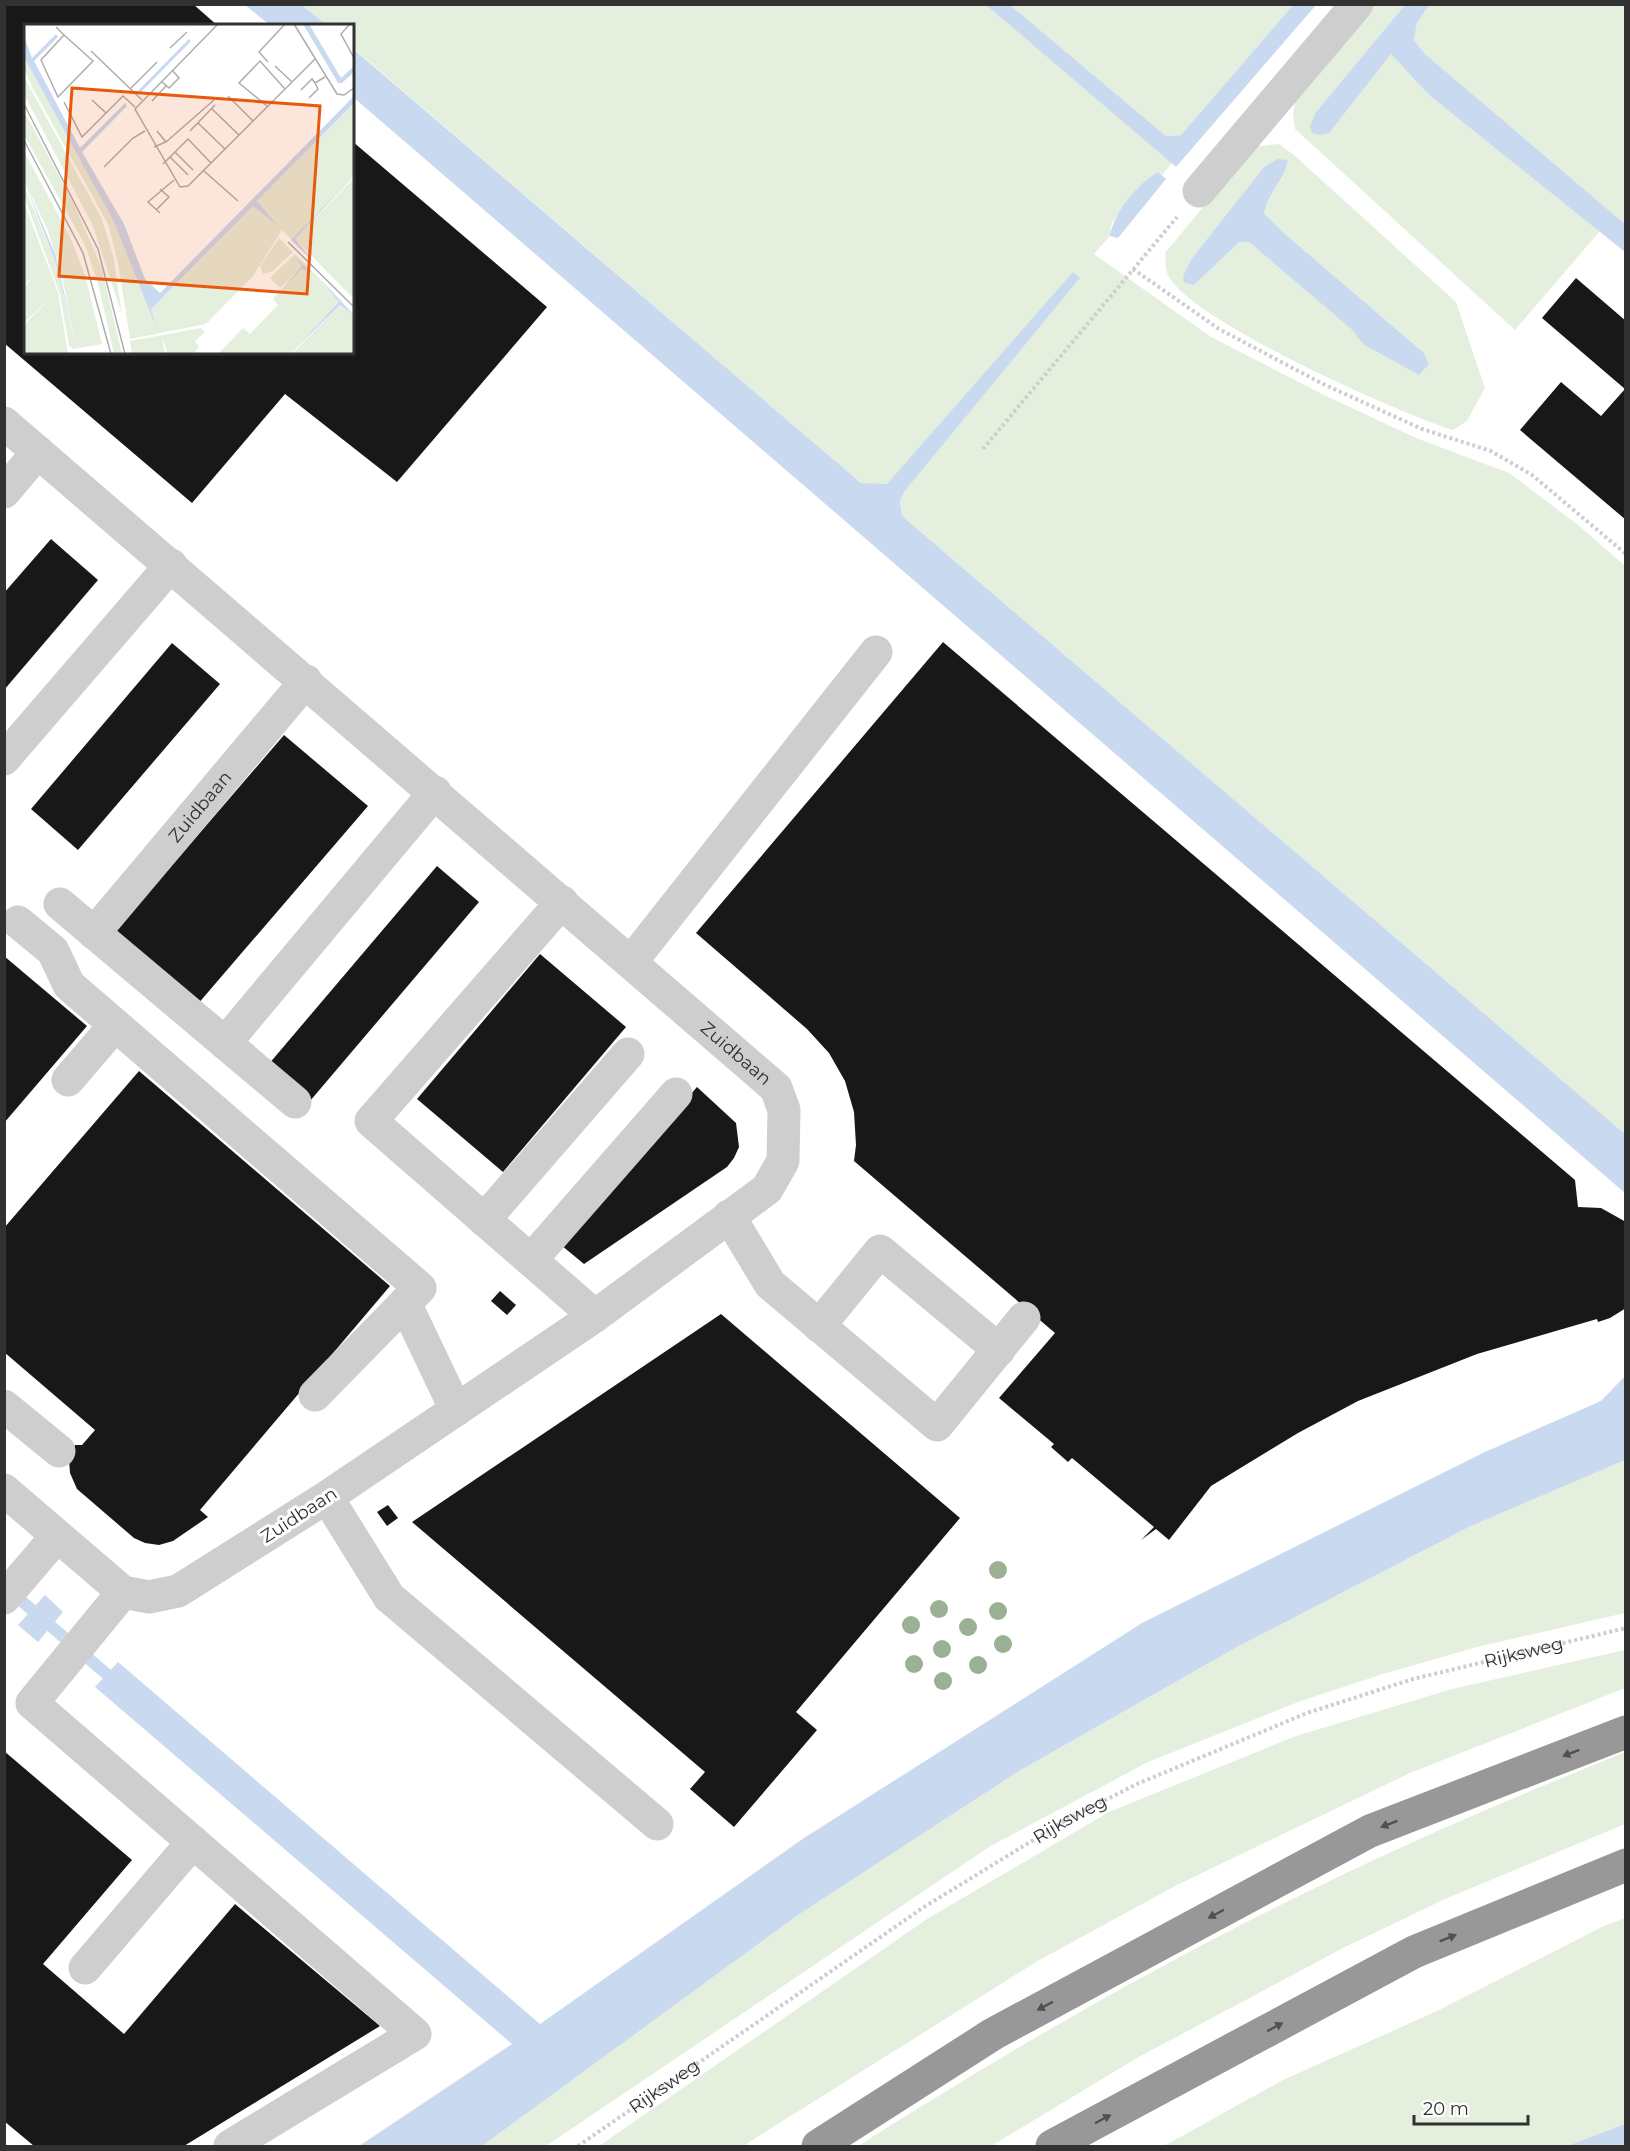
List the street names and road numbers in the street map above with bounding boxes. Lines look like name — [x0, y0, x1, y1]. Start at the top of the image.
street label: Zuidbaan — [164, 767, 236, 847]
street label: Zuidbaan — [696, 1017, 776, 1090]
street label: Zuidbaan — [257, 1482, 341, 1548]
street label: Rijksweg — [1482, 1632, 1565, 1673]
street label: Rijksweg — [1029, 1790, 1110, 1848]
street label: Rijksweg — [625, 2054, 704, 2118]

